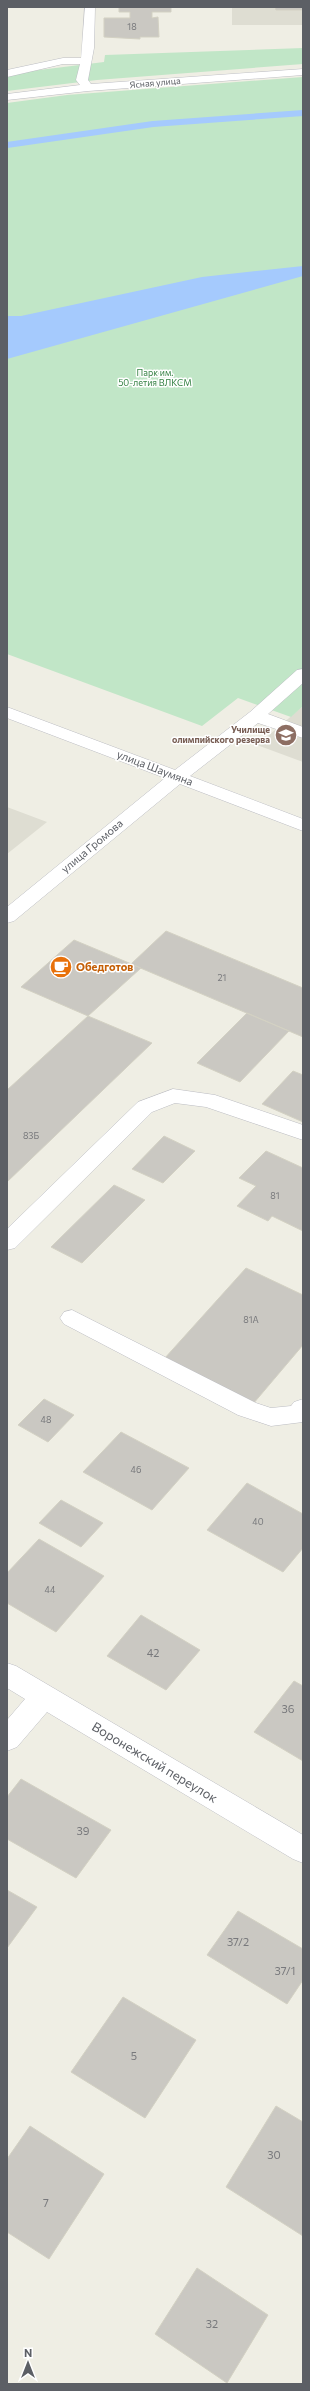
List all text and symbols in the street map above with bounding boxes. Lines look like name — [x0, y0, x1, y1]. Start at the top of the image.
house number: 18 — [127, 21, 137, 32]
street label: Ясная улица — [129, 75, 181, 90]
park label: Парк им. 50-летия ВЛКСМ — [118, 367, 192, 388]
school or university icon: Училище олимпийского резерва — [273, 722, 299, 748]
place label: Училище олимпийского резерва — [172, 724, 270, 745]
street label: улица Шаумяна — [115, 747, 195, 788]
street label: улица Громова — [58, 816, 125, 875]
cafe icon: Обедготов — [48, 954, 74, 980]
place label: Обедготов — [76, 960, 133, 973]
house number: 21 — [218, 972, 226, 983]
house number: 83Б — [23, 1130, 39, 1141]
house number: 81 — [270, 1190, 280, 1201]
house number: 81А — [243, 1314, 259, 1325]
house number: 48 — [41, 1414, 51, 1425]
house number: 46 — [131, 1464, 141, 1475]
house number: 40 — [252, 1516, 264, 1527]
house number: 44 — [45, 1584, 56, 1595]
house number: 42 — [147, 1646, 159, 1659]
house number: 36 — [282, 1702, 295, 1715]
street label: Воронежский переулок — [89, 1718, 221, 1806]
house number: 39 — [77, 1824, 90, 1837]
house number: 37/2 — [227, 1935, 249, 1948]
house number: 37/1 — [275, 1964, 295, 1977]
house number: 5 — [131, 2049, 137, 2062]
house number: 30 — [267, 2148, 281, 2161]
house number: 7 — [43, 2196, 49, 2209]
house number: 32 — [206, 2317, 218, 2330]
north arrow — [8, 2343, 48, 2383]
text: N — [24, 2346, 32, 2359]

